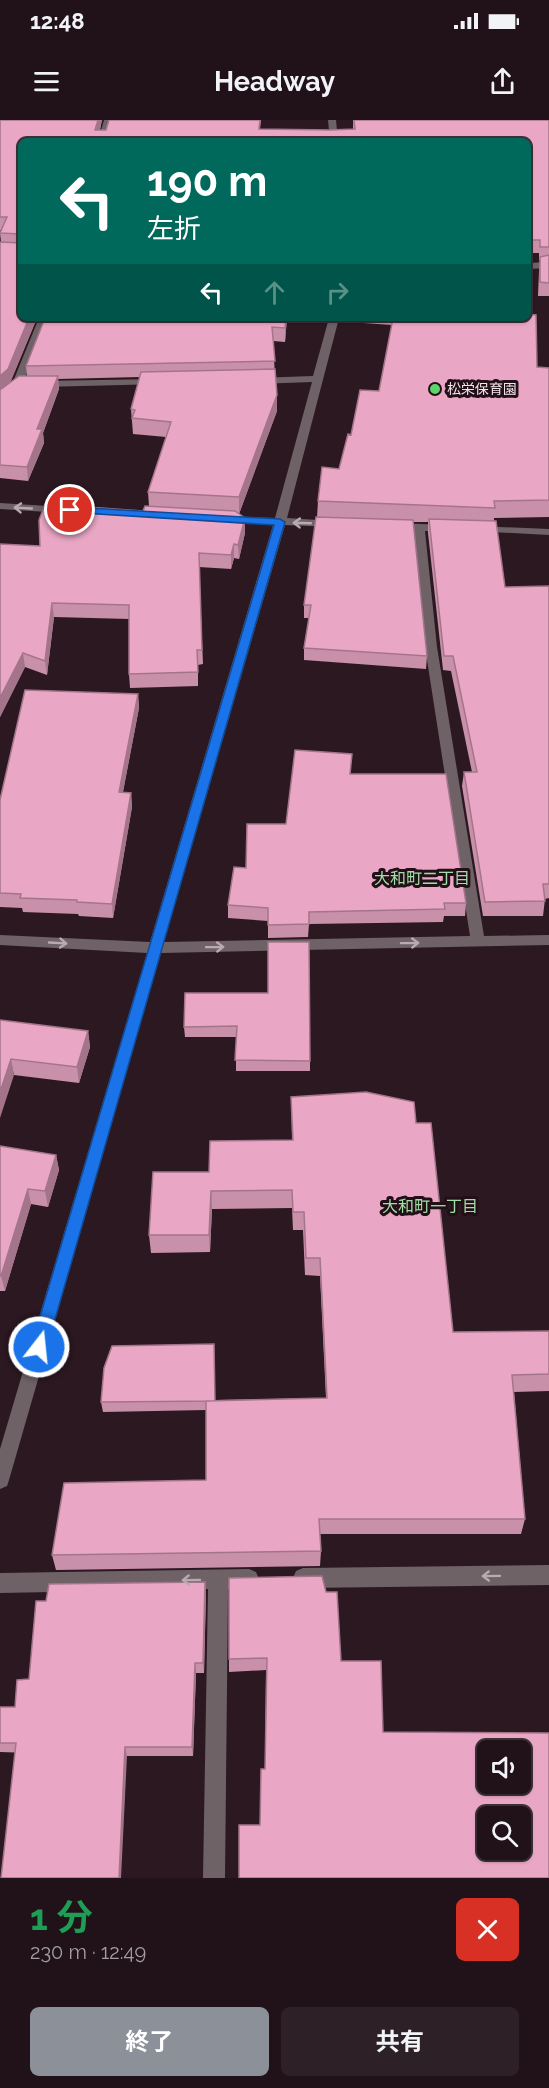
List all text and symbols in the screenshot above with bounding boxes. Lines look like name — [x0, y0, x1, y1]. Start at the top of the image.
text: 12:48 — [30, 8, 85, 34]
icon: menu — [30, 65, 63, 98]
icon: share — [486, 65, 519, 98]
text: Headway — [214, 66, 335, 97]
text: 190 m — [147, 157, 267, 206]
icon: left — [48, 162, 126, 240]
text: 左折 — [147, 213, 201, 244]
icon: left — [195, 276, 228, 309]
icon: ahead — [258, 276, 291, 309]
icon: right — [321, 276, 354, 309]
place label: 松栄保育園 — [447, 381, 517, 397]
marker: 松栄保育園 — [428, 382, 442, 396]
pin — [44, 484, 95, 535]
icon: arrive — [53, 493, 86, 526]
one-way arrow — [14, 502, 34, 513]
one-way arrow — [292, 518, 312, 529]
district label: 大和町二丁目 — [374, 869, 470, 888]
one-way arrow — [48, 937, 68, 948]
one-way arrow — [399, 937, 419, 948]
one-way arrow — [204, 941, 224, 952]
district label: 大和町一丁目 — [382, 1197, 478, 1216]
position arrow — [7, 1315, 71, 1379]
one-way arrow — [481, 1570, 501, 1581]
one-way arrow — [181, 1574, 201, 1586]
map controls — [477, 1740, 531, 1860]
button: sound — [477, 1740, 531, 1794]
button: search — [477, 1806, 531, 1860]
text: 1 分 — [30, 1896, 92, 1938]
button: close — [456, 1898, 519, 1961]
text: 230 m · 12:49 — [30, 1940, 146, 1964]
button: 終了 — [30, 2007, 269, 2076]
button: 共有 — [281, 2007, 519, 2076]

